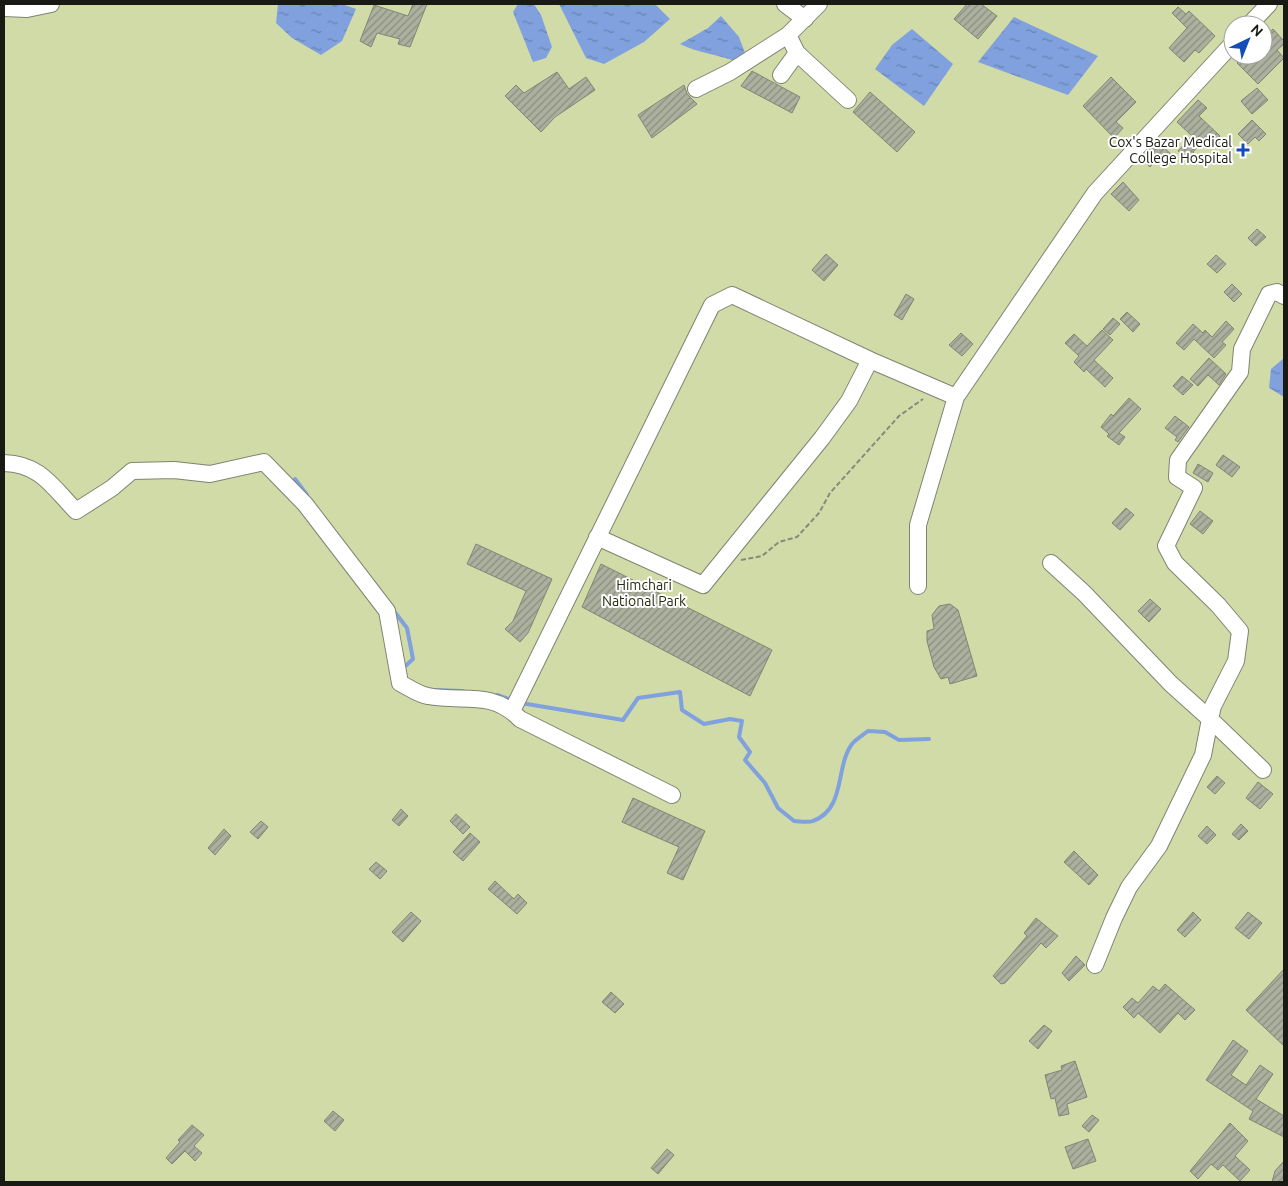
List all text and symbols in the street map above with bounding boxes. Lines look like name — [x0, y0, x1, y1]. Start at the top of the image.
north arrow — [1223, 15, 1273, 65]
text: N — [1248, 21, 1266, 40]
place label: Cox's Bazar Medical College Hospital — [1109, 134, 1232, 166]
marker: Cox's Bazar Medical College Hospital — [1236, 143, 1250, 157]
park label: Himchari National Park — [602, 577, 686, 609]

